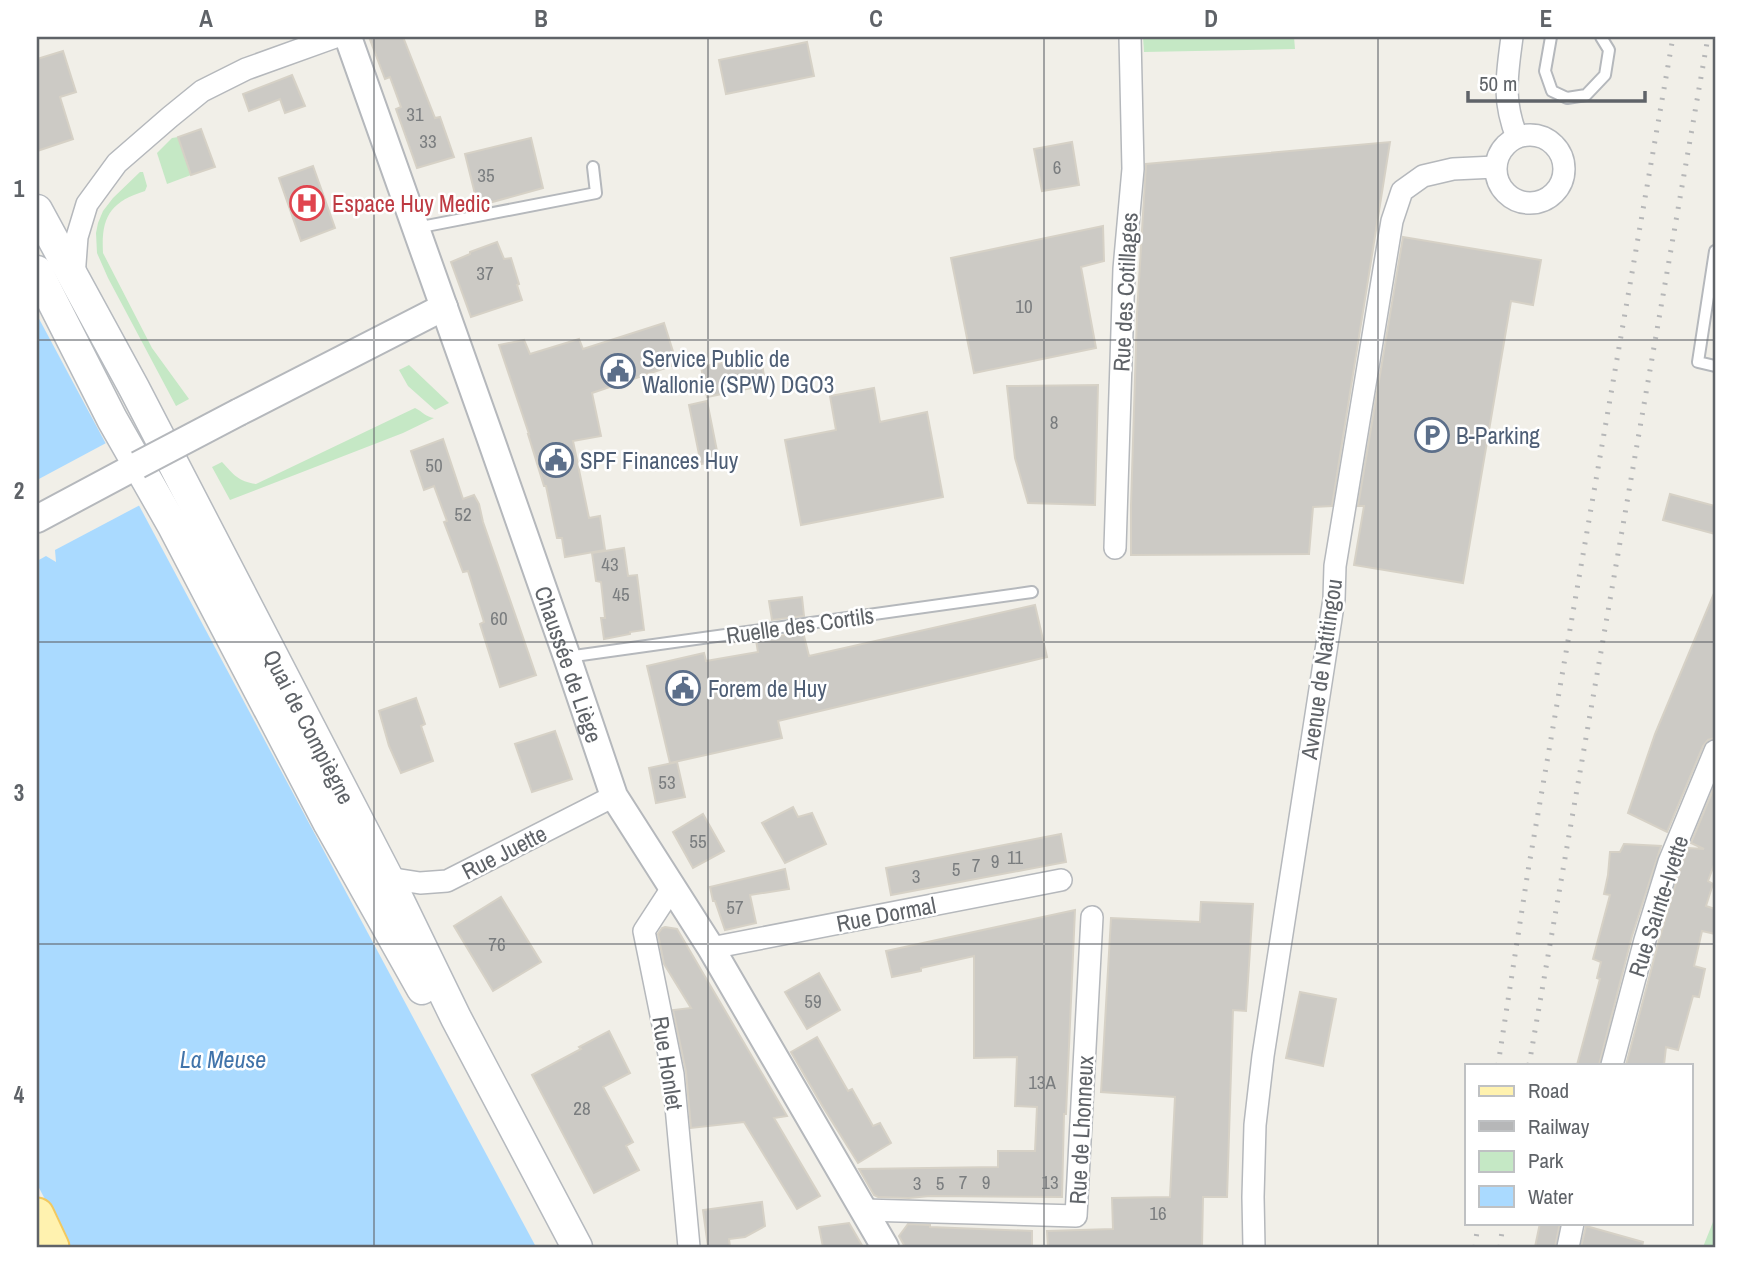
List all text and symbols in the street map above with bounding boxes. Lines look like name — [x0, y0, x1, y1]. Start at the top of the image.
text: A — [199, 3, 213, 34]
text: B — [534, 3, 548, 34]
text: C — [869, 3, 883, 34]
text: D — [1204, 3, 1218, 34]
text: E — [1540, 3, 1552, 34]
scale bar — [1468, 60, 1645, 104]
text: 50 m — [1479, 69, 1517, 98]
house number: 31 — [406, 101, 424, 127]
house number: 33 — [419, 128, 437, 154]
house number: 6 — [1053, 154, 1061, 180]
house number: 35 — [477, 162, 495, 188]
text: 1 — [14, 173, 25, 204]
hospital icon: Espace Huy Medic — [288, 184, 326, 222]
place label: Espace Huy Medic — [332, 188, 490, 219]
street label: Rue des Cotillages — [1105, 212, 1145, 372]
house number: 37 — [476, 260, 494, 286]
house number: 10 — [1015, 293, 1033, 319]
place label: Service Public de Wallonie (SPW) DGO3 — [642, 343, 834, 400]
public building icon: Service Public de Wallonie (SPW) DGO3 — [599, 352, 637, 390]
house number: 8 — [1050, 409, 1058, 435]
parking icon: B-Parking — [1413, 416, 1451, 454]
place label: B-Parking — [1456, 420, 1540, 451]
public building icon: SPF Finances Huy — [537, 441, 575, 479]
place label: SPF Finances Huy — [580, 445, 739, 476]
house number: 50 — [425, 452, 443, 478]
text: 2 — [14, 475, 24, 506]
house number: 52 — [454, 501, 472, 527]
house number: 43 — [601, 551, 619, 577]
street label: Avenue de Natitingou — [1293, 577, 1349, 762]
house number: 45 — [612, 581, 630, 607]
street label: Chaussée de Liège — [528, 582, 610, 747]
street label: Ruelle des Cortils — [724, 599, 876, 651]
house number: 60 — [490, 605, 508, 631]
street label: Quai de Compiègne — [257, 644, 362, 809]
public building icon: Forem de Huy — [664, 669, 702, 707]
place label: Forem de Huy — [708, 673, 827, 704]
house number: 53 — [658, 769, 676, 795]
text: 3 — [14, 777, 24, 808]
street label: Rue Juette — [456, 817, 552, 887]
house number: 55 — [689, 828, 707, 854]
street label: Rue Sainte-Ivette — [1621, 831, 1695, 981]
house number: 11 — [1007, 844, 1023, 870]
house number: 9 — [991, 848, 999, 874]
house number: 7 — [972, 852, 981, 878]
house number: 5 — [952, 856, 961, 882]
house number: 3 — [912, 863, 920, 889]
street label: Rue Dormal — [834, 889, 938, 939]
house number: 57 — [726, 894, 744, 920]
house number: 76 — [488, 931, 506, 957]
house number: 59 — [804, 988, 822, 1014]
street label: Rue Honlet — [645, 1014, 691, 1112]
water label: La Meuse — [180, 1043, 266, 1075]
street label: Rue de Lhonneux — [1062, 1054, 1100, 1205]
legend — [1465, 1064, 1692, 1224]
house number: 13A — [1028, 1069, 1056, 1095]
text: Road — [1528, 1076, 1569, 1105]
text: 4 — [14, 1079, 25, 1110]
house number: 28 — [573, 1095, 591, 1121]
text: Railway — [1528, 1112, 1590, 1141]
text: Park — [1528, 1146, 1564, 1175]
house number: 7 — [959, 1169, 968, 1195]
house number: 9 — [982, 1169, 990, 1195]
house number: 13 — [1041, 1169, 1059, 1195]
house number: 3 — [913, 1170, 921, 1196]
house number: 5 — [936, 1170, 945, 1196]
text: Water — [1528, 1182, 1574, 1211]
house number: 16 — [1149, 1200, 1167, 1226]

